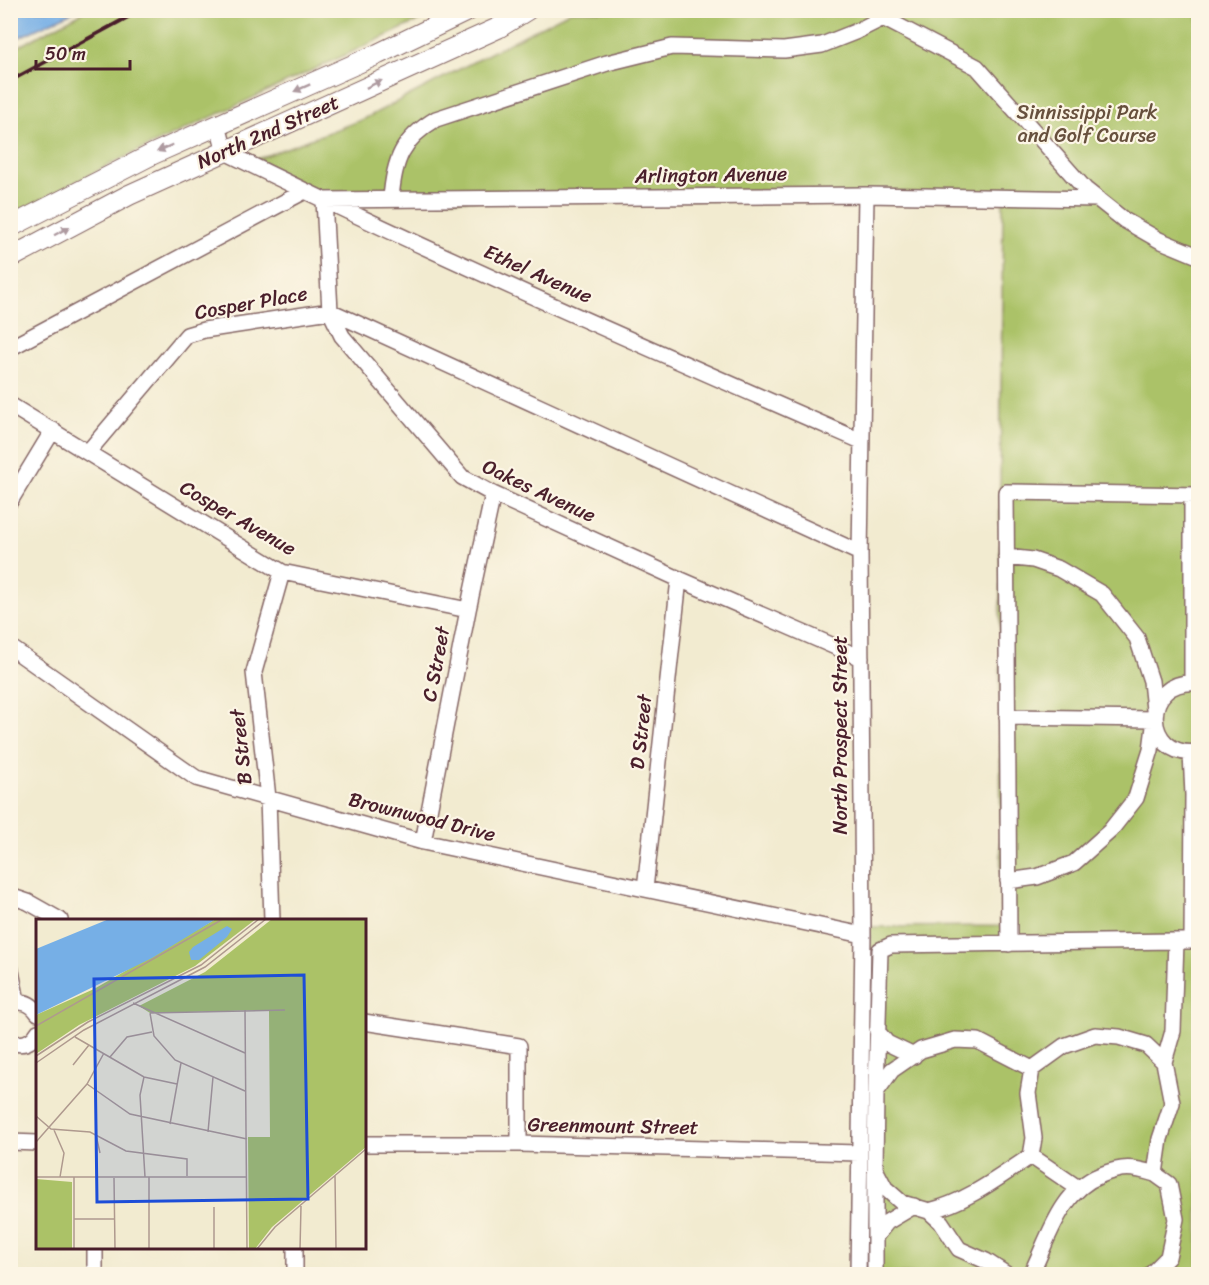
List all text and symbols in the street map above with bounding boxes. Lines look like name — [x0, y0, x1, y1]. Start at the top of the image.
scale bar — [36, 33, 130, 71]
text: 50 m — [45, 38, 86, 70]
one-way arrow — [366, 79, 384, 89]
one-way arrow — [292, 83, 310, 93]
street label: North 2nd Street — [191, 85, 345, 179]
park label: Sinnissippi Park and Golf Course — [1017, 95, 1158, 153]
one-way arrow — [156, 144, 173, 153]
street label: Arlington Avenue — [634, 156, 787, 194]
one-way arrow — [54, 226, 71, 236]
street label: Ethel Avenue — [478, 234, 598, 314]
street label: Cosper Place — [192, 276, 310, 330]
street label: Oakes Avenue — [476, 449, 602, 533]
street label: Cosper Avenue — [173, 470, 303, 566]
street label: C Street — [412, 623, 461, 705]
street label: North Prospect Street — [823, 635, 858, 834]
street label: D Street — [620, 692, 662, 771]
street label: B Street — [220, 706, 262, 787]
street label: Brownwood Drive — [345, 782, 499, 852]
inset map — [36, 919, 366, 1249]
street label: Greenmount Street — [527, 1107, 699, 1145]

